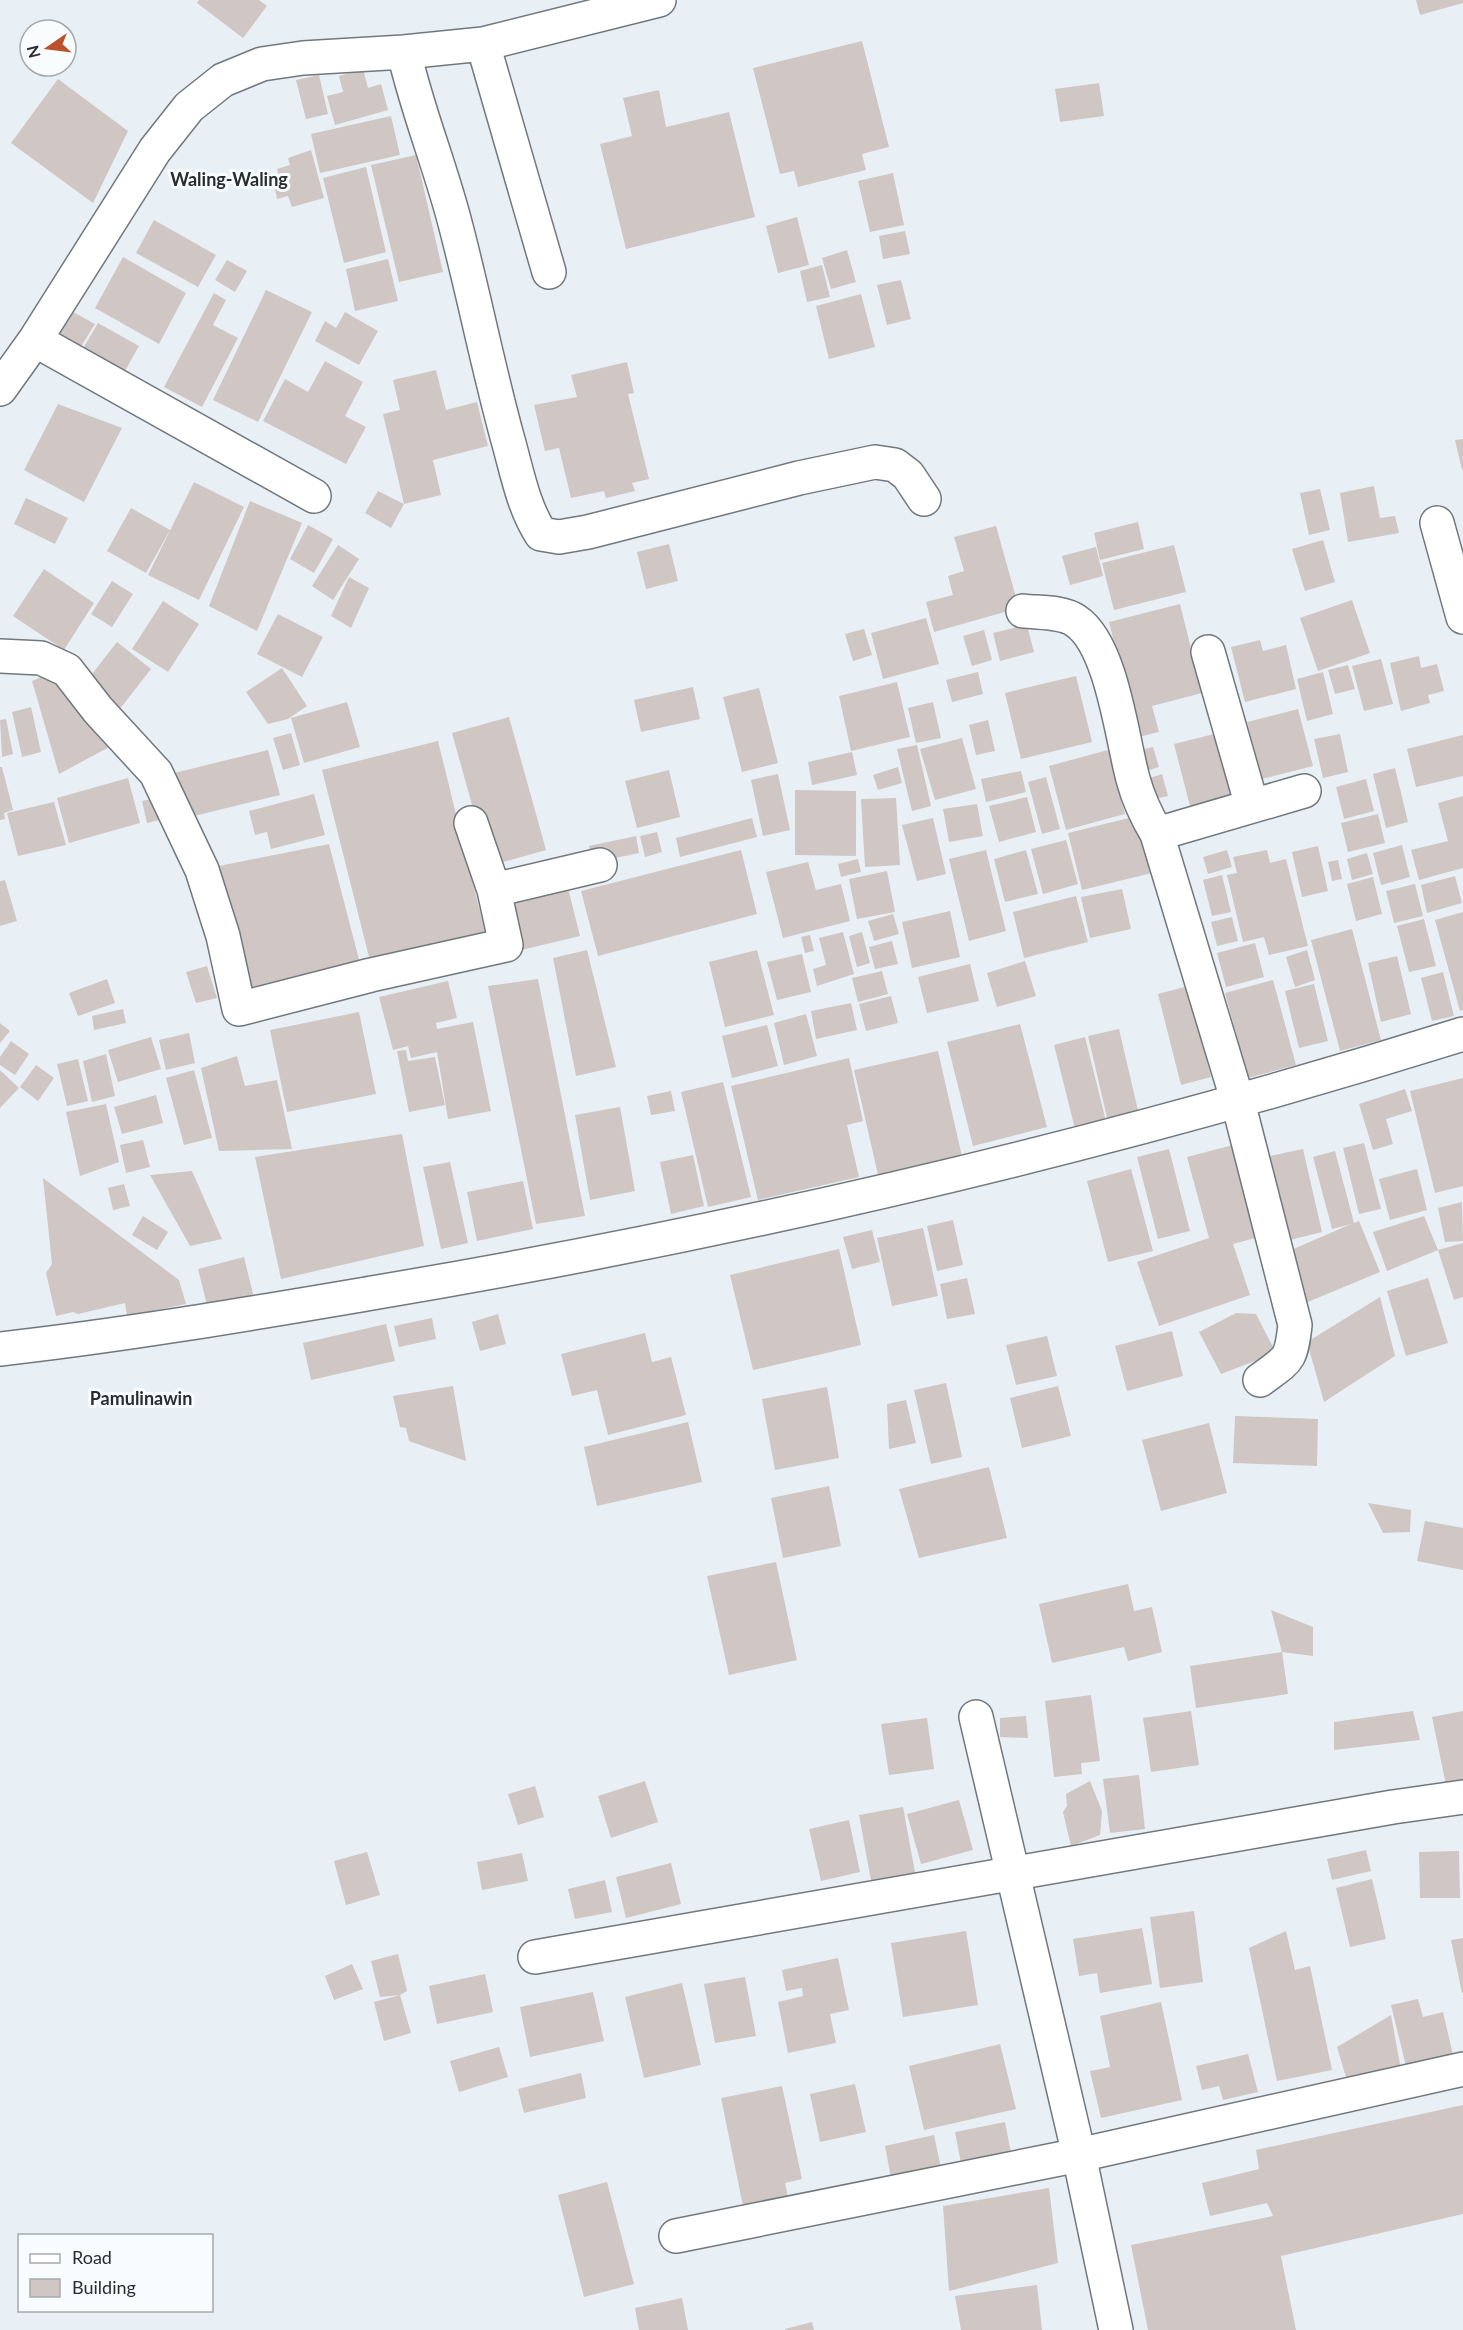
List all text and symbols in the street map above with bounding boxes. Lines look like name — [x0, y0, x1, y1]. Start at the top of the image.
north arrow — [18, 18, 78, 78]
text: N — [22, 43, 44, 60]
district label: Waling-Waling — [170, 168, 288, 190]
district label: Pamulinawin — [90, 1387, 192, 1409]
legend — [18, 2234, 213, 2312]
text: Road — [72, 2246, 112, 2268]
text: Building — [72, 2276, 136, 2298]

